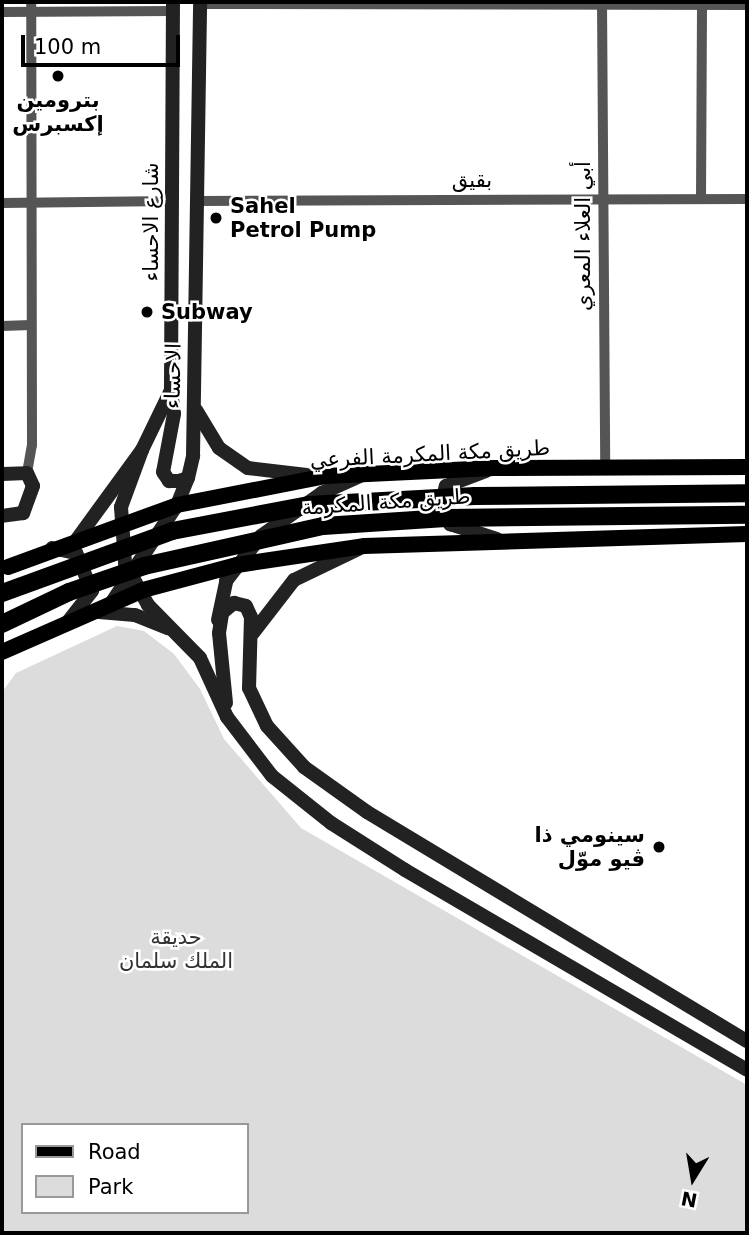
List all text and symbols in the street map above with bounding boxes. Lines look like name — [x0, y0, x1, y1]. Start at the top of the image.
scale bar — [24, 21, 184, 65]
text: 100 m — [34, 35, 101, 59]
marker: بترومين إكسبرس — [50, 68, 66, 84]
place label: بترومين إكسبرس — [12, 87, 104, 137]
street label: أبي العلاء المعري — [570, 161, 596, 311]
street label: شارع الاحساء — [138, 162, 164, 282]
street label: بقيق — [452, 167, 492, 193]
place label: Sahel Petrol Pump — [230, 193, 376, 243]
marker: Sahel Petrol Pump — [208, 210, 224, 226]
place label: Subway — [161, 299, 253, 325]
marker: Subway — [139, 304, 155, 320]
street label: الاحساء — [160, 343, 186, 409]
street label: طريق مكة المكرمة الفرعي — [309, 435, 551, 473]
street label: طريق مكة المكرمة — [301, 484, 471, 520]
place label: سينومي ذا ڤيو موّل — [535, 822, 645, 872]
marker: سينومي ذا ڤيو موّل — [651, 839, 667, 855]
park label: حديقة الملك سلمان — [119, 924, 233, 974]
legend — [21, 1123, 248, 1214]
text: Road — [88, 1140, 141, 1164]
north arrow — [658, 1144, 728, 1214]
text: Park — [88, 1175, 133, 1199]
text: N — [679, 1187, 699, 1212]

